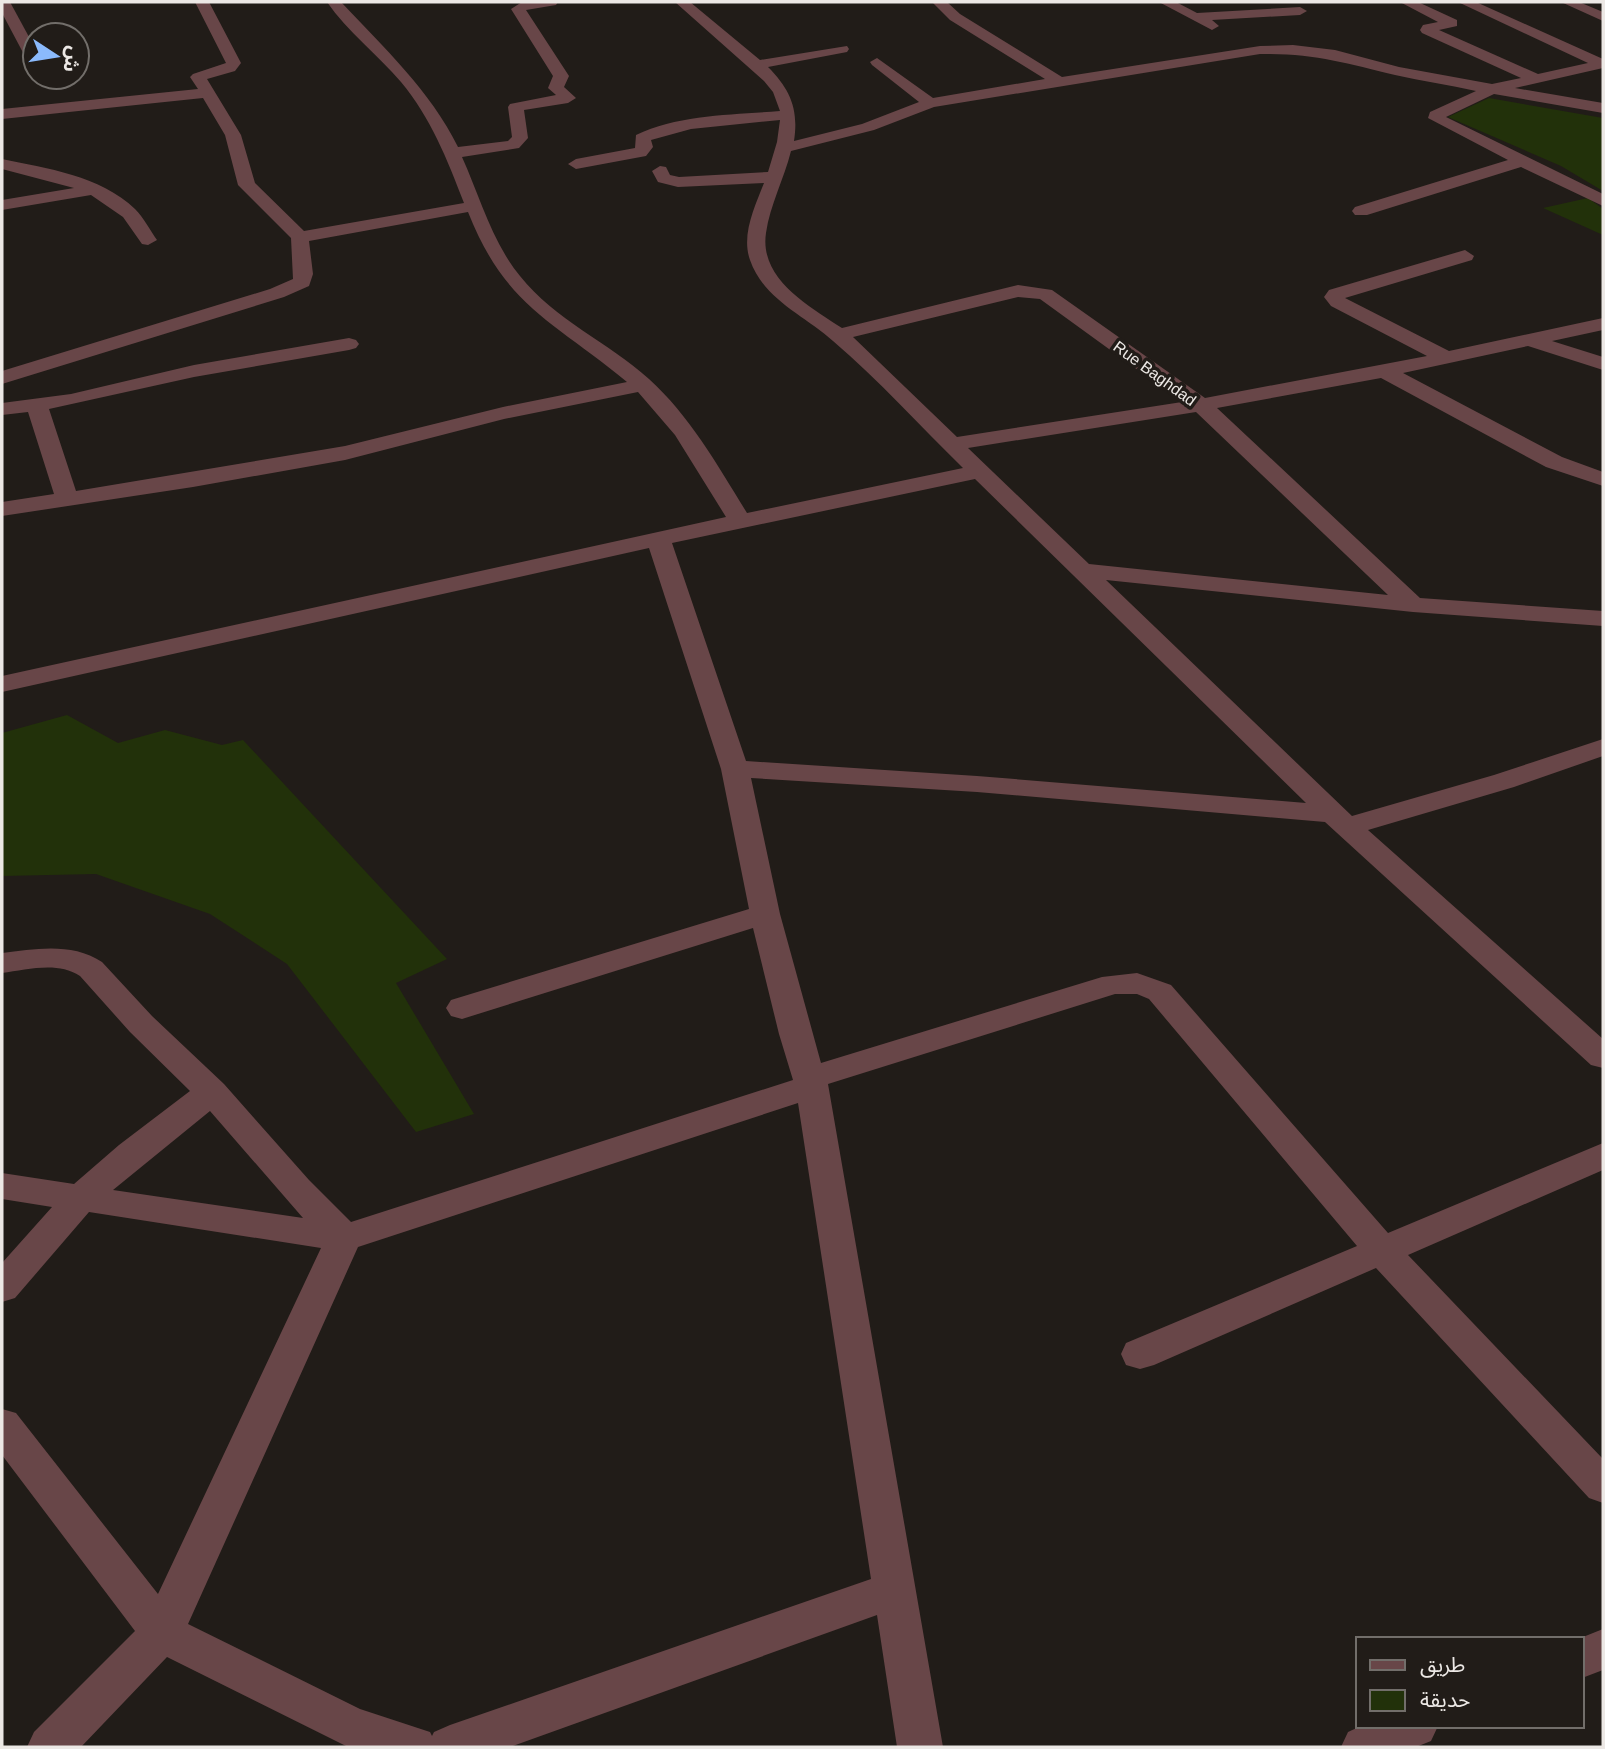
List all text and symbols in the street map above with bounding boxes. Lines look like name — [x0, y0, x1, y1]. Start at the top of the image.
north arrow — [21, 21, 91, 91]
text: ش — [59, 45, 85, 74]
street label: Rue Baghdad — [1110, 338, 1199, 409]
legend — [1356, 1637, 1584, 1728]
text: طريق — [1420, 1653, 1465, 1678]
text: حديقة — [1420, 1688, 1470, 1711]

